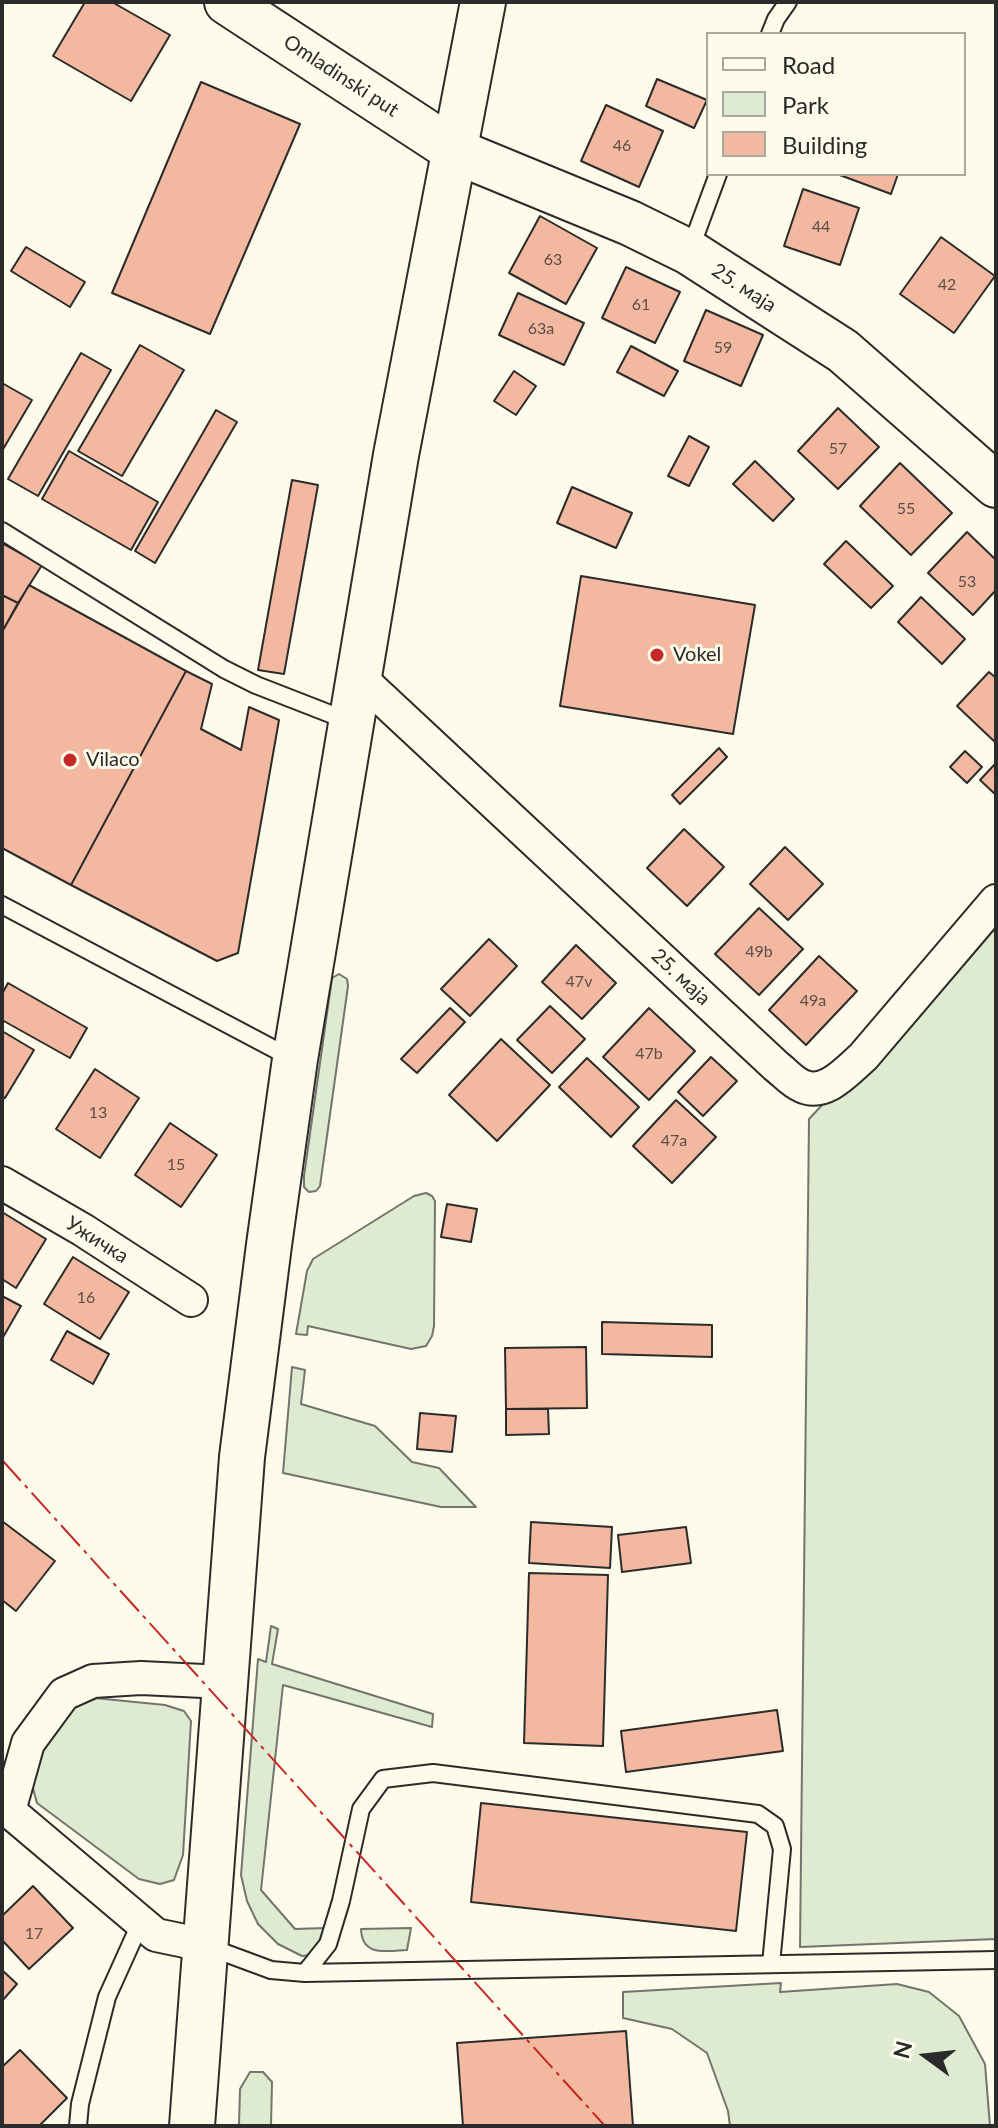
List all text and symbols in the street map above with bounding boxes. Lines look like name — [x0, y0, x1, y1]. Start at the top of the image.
street label: Omladinski put — [279, 30, 403, 122]
legend — [706, 32, 966, 176]
text: Road — [782, 50, 835, 79]
text: Park — [782, 90, 829, 119]
text: Building — [782, 130, 867, 159]
house number: 46 — [613, 136, 631, 156]
house number: 44 — [812, 217, 830, 237]
house number: 63 — [544, 250, 562, 270]
street label: 25. маја — [707, 258, 781, 318]
house number: 42 — [938, 275, 956, 295]
house number: 61 — [632, 295, 650, 315]
house number: 63a — [528, 319, 554, 339]
house number: 59 — [714, 338, 732, 358]
house number: 57 — [829, 439, 847, 459]
house number: 55 — [897, 499, 915, 519]
house number: 53 — [958, 572, 976, 592]
place label: Vokel — [673, 643, 721, 667]
marker: Vokel — [648, 646, 666, 664]
place label: Vilaco — [86, 748, 140, 772]
marker: Vilaco — [61, 751, 79, 769]
house number: 49b — [745, 942, 773, 962]
street label: 25. маја — [647, 944, 715, 1010]
house number: 47v — [566, 972, 592, 992]
house number: 49a — [800, 991, 826, 1011]
house number: 47b — [635, 1044, 663, 1064]
house number: 13 — [89, 1103, 107, 1123]
house number: 47a — [661, 1131, 687, 1151]
house number: 15 — [167, 1155, 185, 1175]
street label: Ужичка — [61, 1211, 133, 1269]
house number: 16 — [77, 1288, 95, 1308]
house number: 17 — [25, 1924, 43, 1944]
north arrow — [886, 2016, 966, 2096]
text: N — [887, 2038, 918, 2061]

